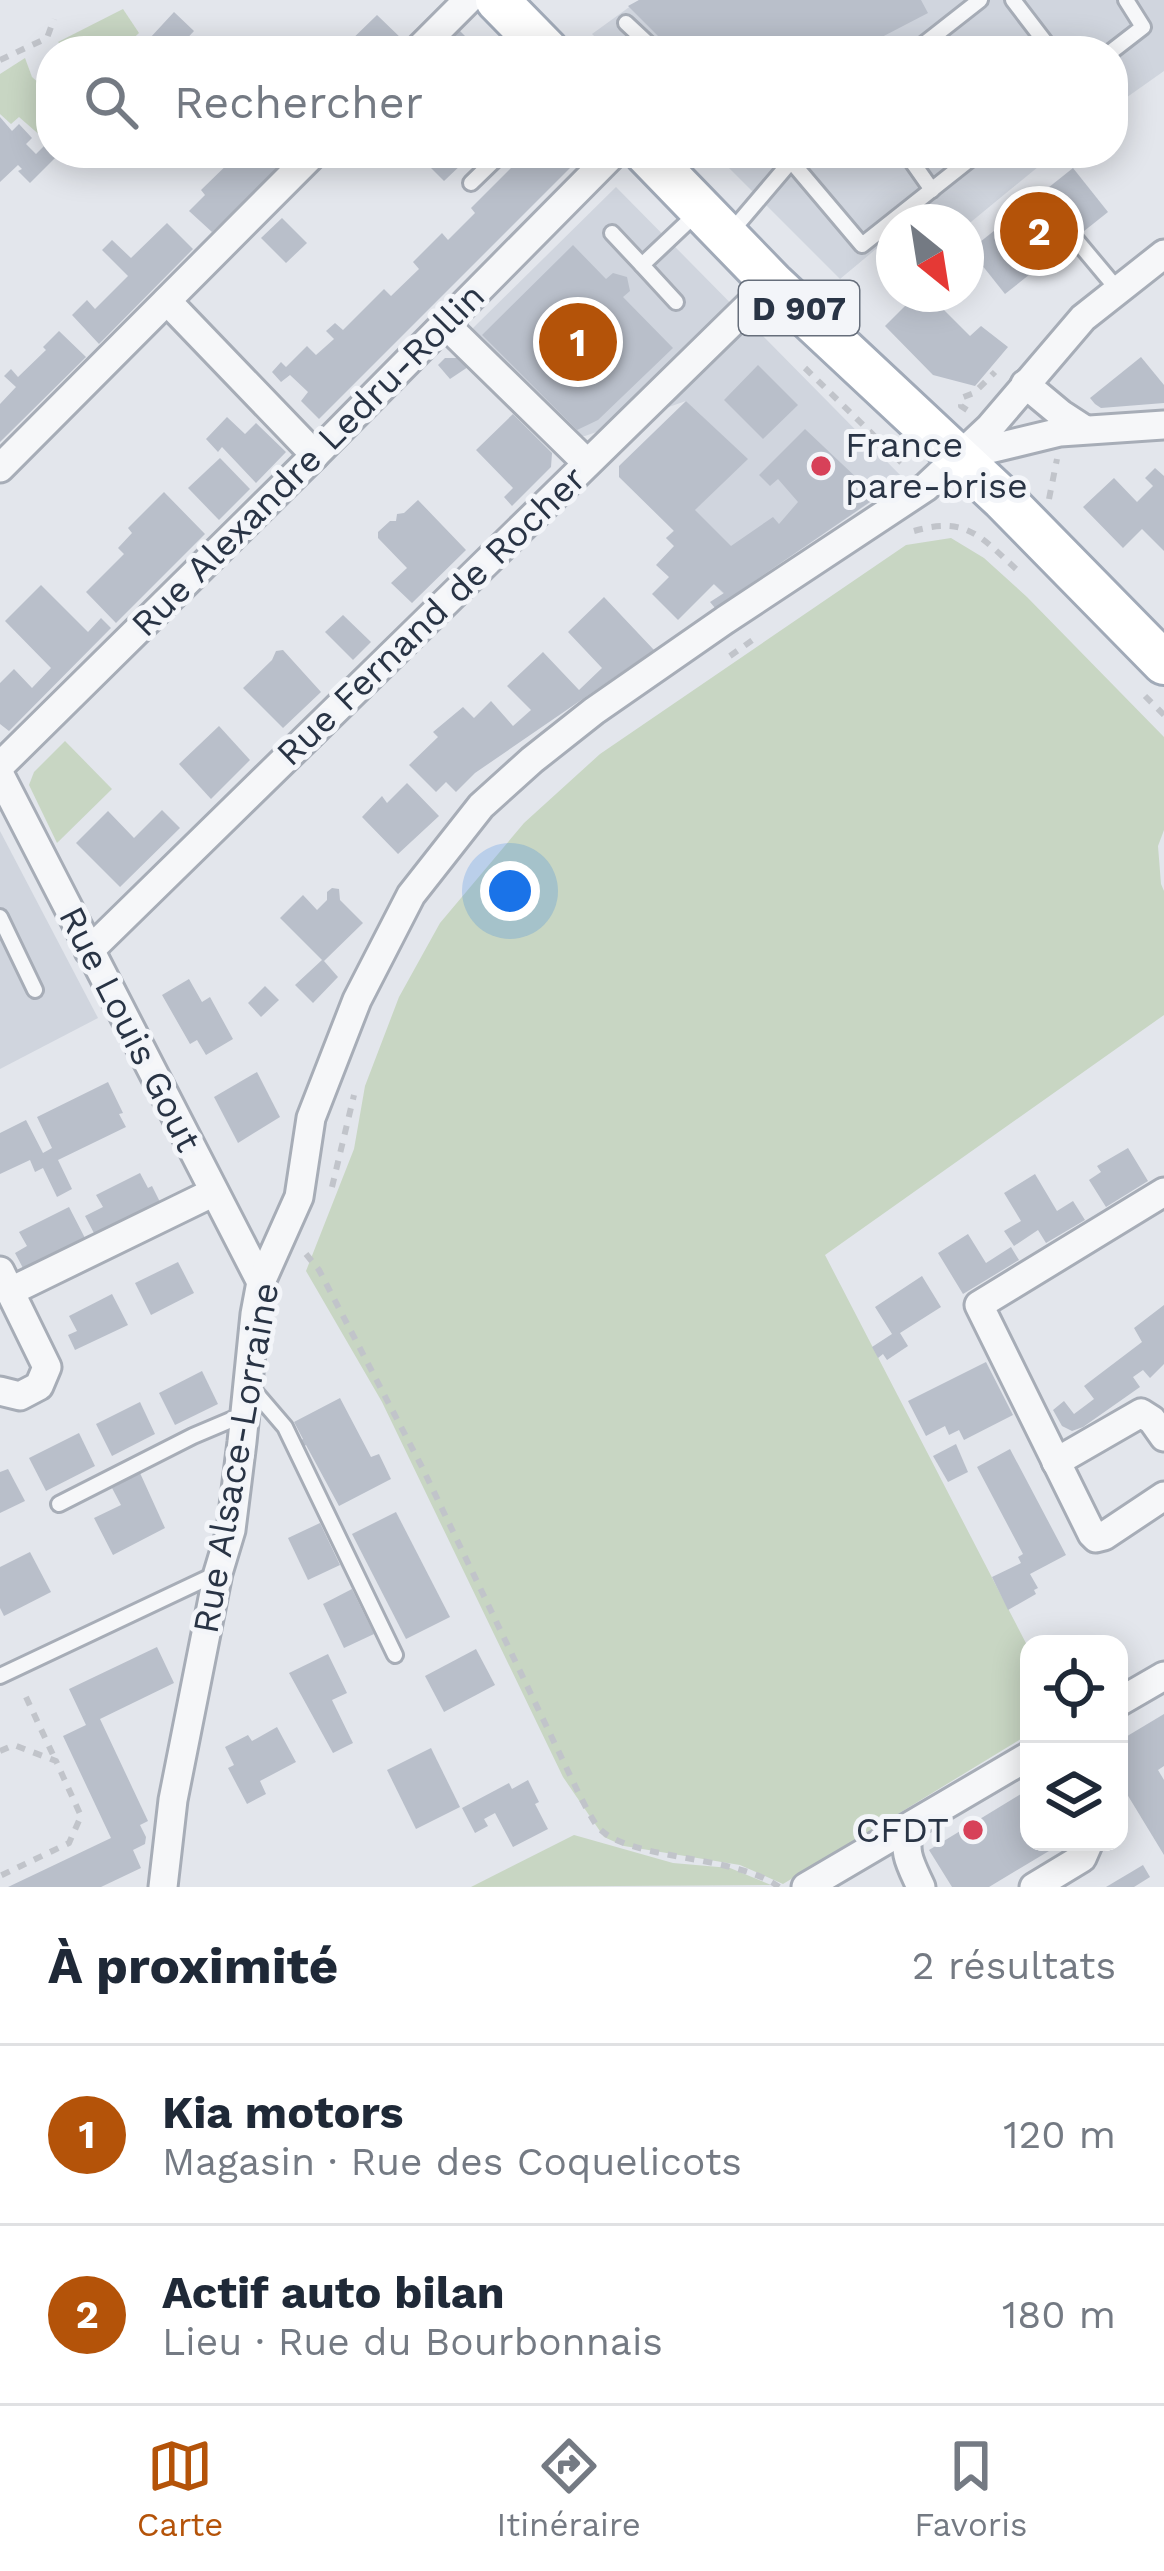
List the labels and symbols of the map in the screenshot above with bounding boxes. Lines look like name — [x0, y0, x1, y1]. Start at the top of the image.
pin: 2 — [1000, 186, 1078, 276]
north arrow — [876, 204, 984, 312]
street label: Rue Alexandre Ledru-Rollin — [123, 275, 493, 645]
road number: D 907 — [739, 281, 859, 335]
pin: 1 — [539, 297, 617, 387]
place label: France pare-brise — [845, 424, 1028, 507]
marker: France pare-brise — [808, 453, 834, 479]
street label: Rue Fernand de Rocher — [268, 458, 594, 774]
your location — [480, 861, 540, 921]
street label: Rue Louis Gout — [50, 899, 210, 1159]
street label: Rue Alsace-Lorraine — [184, 1279, 288, 1637]
place label: CFDT — [855, 1809, 949, 1851]
marker: CFDT — [960, 1817, 986, 1843]

